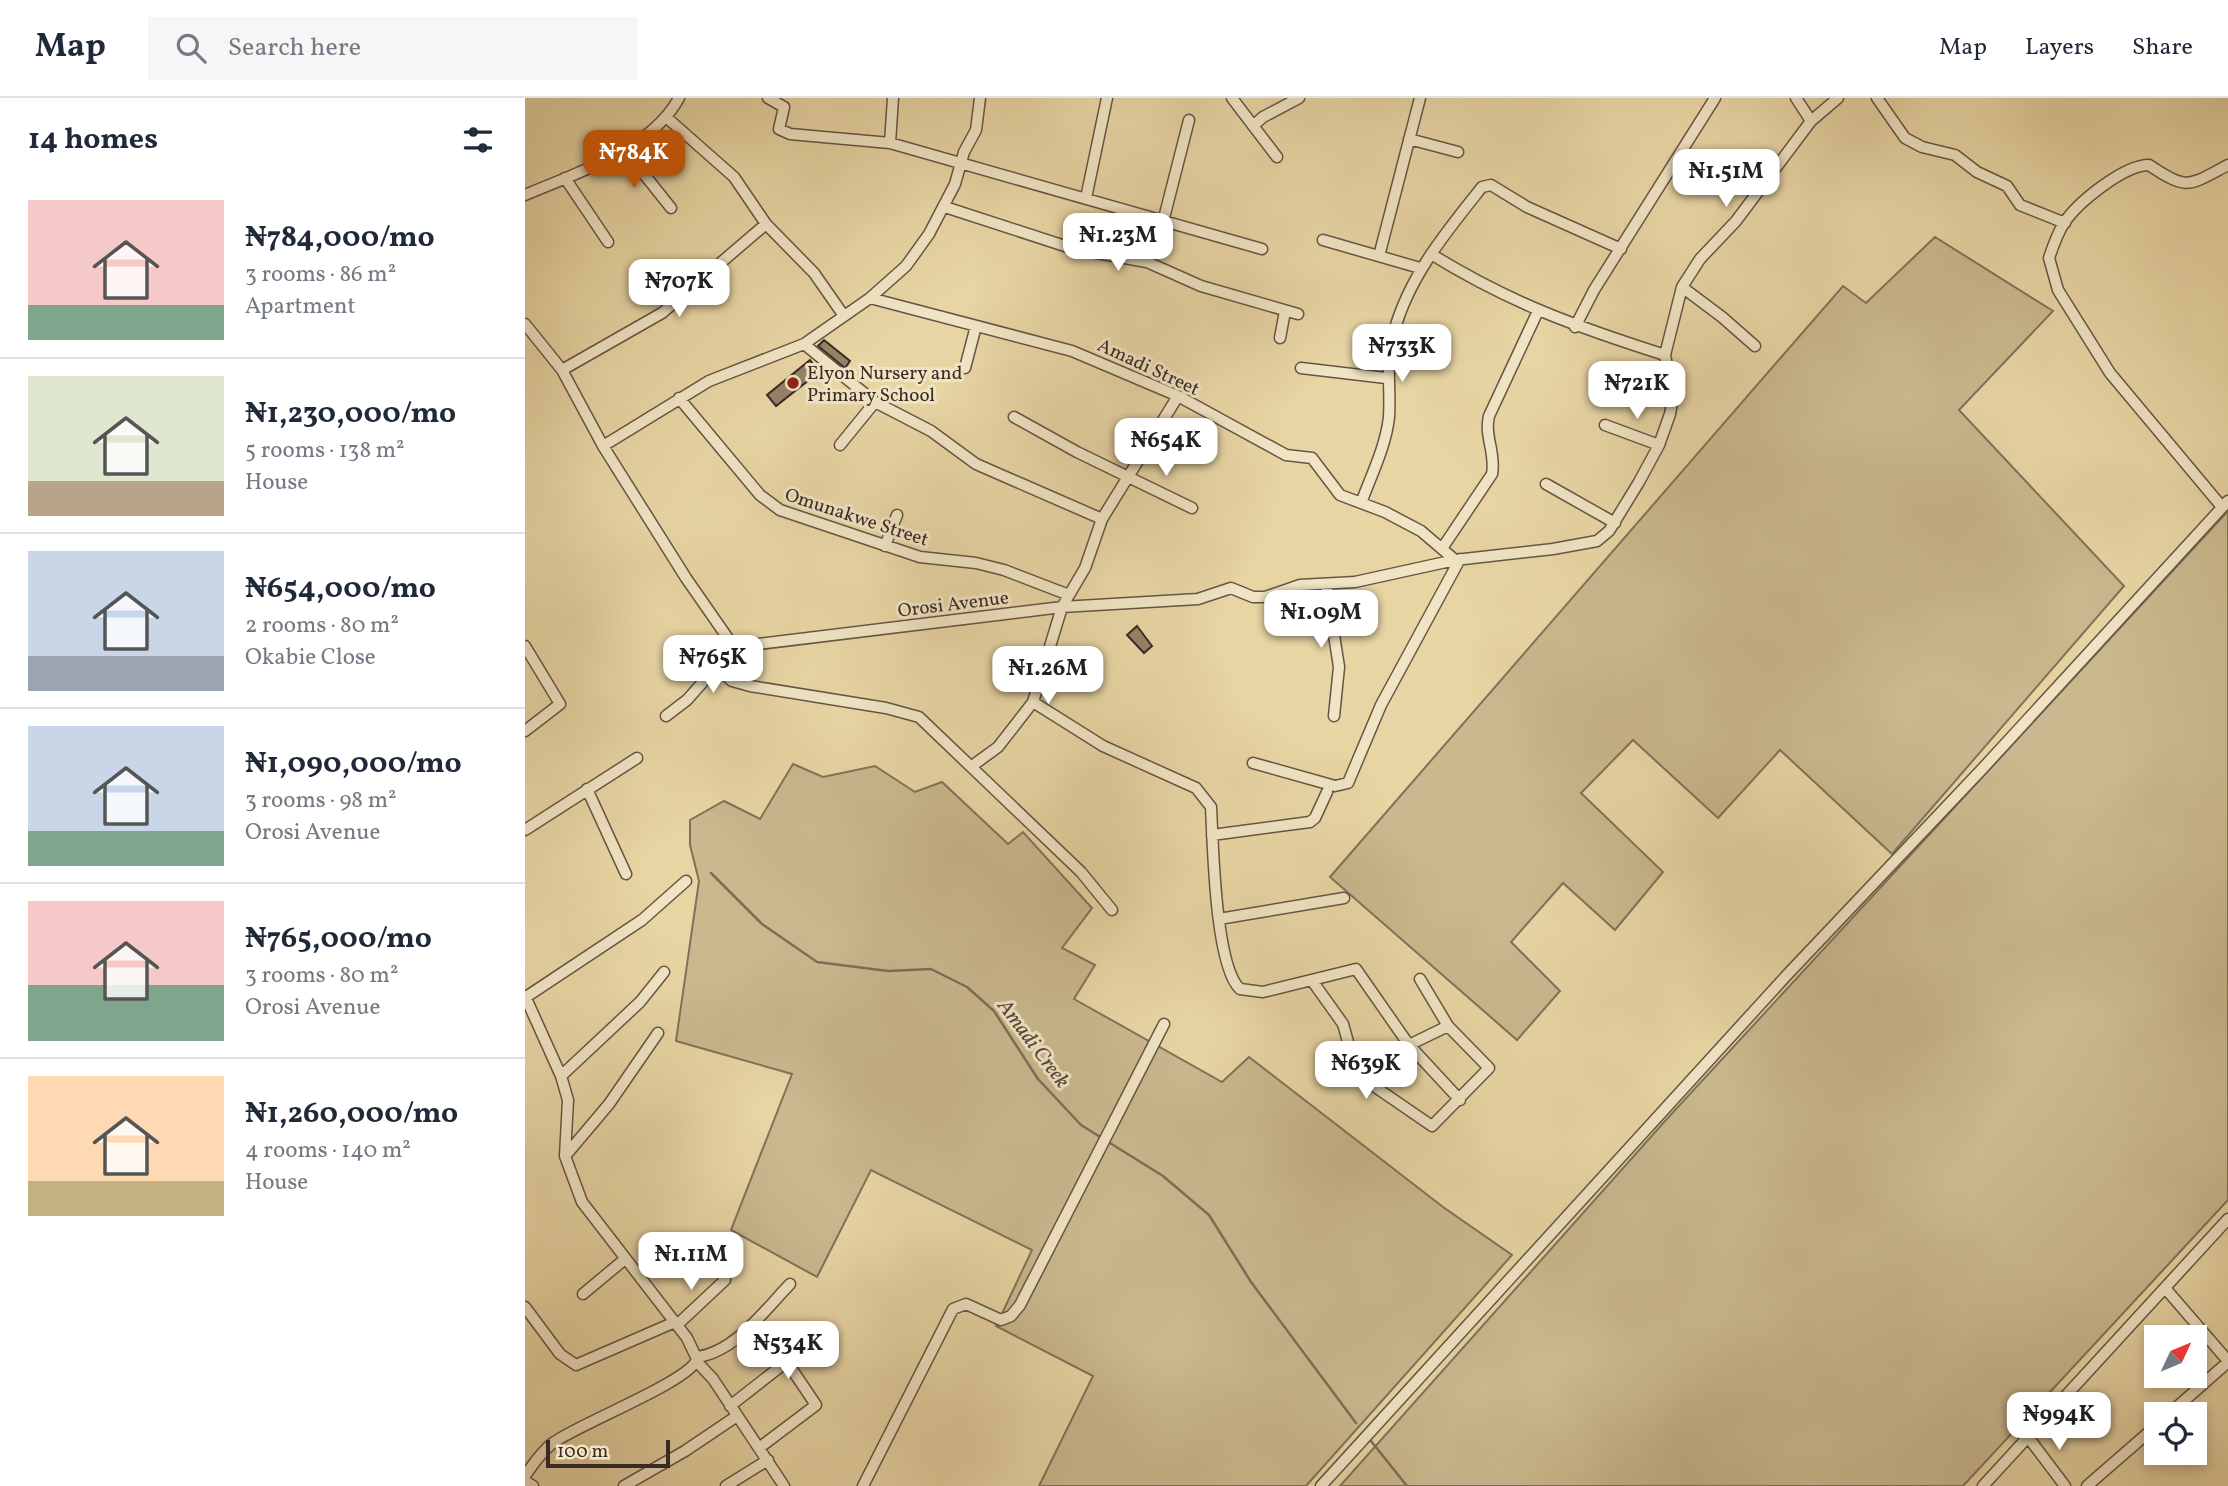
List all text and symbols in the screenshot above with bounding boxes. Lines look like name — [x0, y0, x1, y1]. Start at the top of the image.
search box — [148, 17, 638, 80]
text: Map — [35, 25, 106, 71]
icon: search — [172, 29, 210, 67]
text: Search here — [228, 30, 361, 66]
text: Map — [1939, 31, 1987, 65]
text: Layers — [2025, 31, 2094, 65]
text: Share — [2132, 31, 2193, 65]
text: 14 homes — [28, 119, 158, 161]
icon: filters — [459, 121, 497, 159]
pin: ₦784K — [585, 130, 683, 190]
text: ₦784K — [599, 137, 669, 169]
pin: ₦1.51M — [1669, 150, 1783, 209]
text: ₦1.51M — [1689, 156, 1763, 188]
pin: ₦1.23M — [1061, 214, 1175, 273]
text: ₦784,000/mo — [245, 217, 435, 259]
text: ₦1.23M — [1079, 220, 1157, 252]
icon: home — [84, 228, 168, 312]
text: 3 rooms · 86 m² — [245, 259, 396, 291]
pin: ₦707K — [630, 260, 728, 319]
text: ₦707K — [645, 266, 713, 298]
text: Apartment — [245, 291, 356, 323]
pin: ₦733K — [1353, 324, 1451, 384]
text: ₦733K — [1368, 331, 1436, 363]
street label: Amadi Street — [1093, 333, 1204, 403]
place label: Elyon Nursery and Primary School — [807, 361, 962, 409]
pin: ₦721K — [1588, 362, 1686, 421]
text: ₦721K — [1604, 368, 1670, 400]
marker: Elyon Nursery and Primary School — [785, 375, 801, 391]
text: ₦1,230,000/mo — [245, 393, 456, 435]
icon: home — [84, 404, 168, 488]
pin: ₦654K — [1117, 418, 1215, 478]
text: ₦654K — [1131, 425, 1201, 457]
text: 5 rooms · 138 m² — [245, 435, 405, 467]
text: House — [245, 467, 308, 499]
street label: Omunakwe Street — [781, 482, 932, 553]
text: ₦654,000/mo — [245, 568, 436, 610]
icon: home — [84, 579, 168, 663]
street label: Orosi Avenue — [896, 585, 1010, 625]
pin: ₦1.09M — [1264, 590, 1378, 650]
text: ₦1.09M — [1280, 597, 1362, 629]
text: 2 rooms · 80 m² — [245, 610, 399, 642]
pin: ₦765K — [664, 636, 762, 695]
text: Okabie Close — [245, 642, 376, 674]
text: ₦765K — [679, 642, 747, 674]
pin: ₦1.26M — [991, 646, 1105, 706]
text: ₦1.26M — [1008, 653, 1088, 685]
text: ₦1,090,000/mo — [245, 743, 462, 785]
icon: home — [84, 754, 168, 838]
text: 3 rooms · 98 m² — [245, 785, 397, 817]
text: Orosi Avenue — [245, 817, 380, 849]
text: ₦765,000/mo — [245, 918, 432, 960]
icon: home — [84, 929, 168, 1013]
text: 3 rooms · 80 m² — [245, 960, 398, 992]
text: Orosi Avenue — [245, 992, 380, 1024]
water label: Amadi Creek — [989, 993, 1076, 1095]
pin: ₦639K — [1317, 1042, 1415, 1101]
text: ₦639K — [1331, 1048, 1401, 1080]
text: ₦1,260,000/mo — [245, 1093, 458, 1135]
icon: home — [84, 1104, 168, 1188]
text: 4 rooms · 140 m² — [245, 1135, 411, 1167]
text: House — [245, 1167, 308, 1199]
pin: ₦1.11M — [634, 1232, 748, 1292]
text: ₦1.11M — [654, 1239, 728, 1271]
pin: ₦534K — [739, 1322, 837, 1381]
north arrow — [2144, 1325, 2207, 1388]
map controls — [2144, 1325, 2207, 1465]
text: ₦534K — [753, 1328, 823, 1360]
pin: ₦994K — [2010, 1392, 2108, 1452]
text: ₦994K — [2023, 1399, 2095, 1431]
button: locate — [2144, 1402, 2207, 1465]
scale bar — [546, 1437, 670, 1469]
text: 100 m — [557, 1439, 608, 1465]

